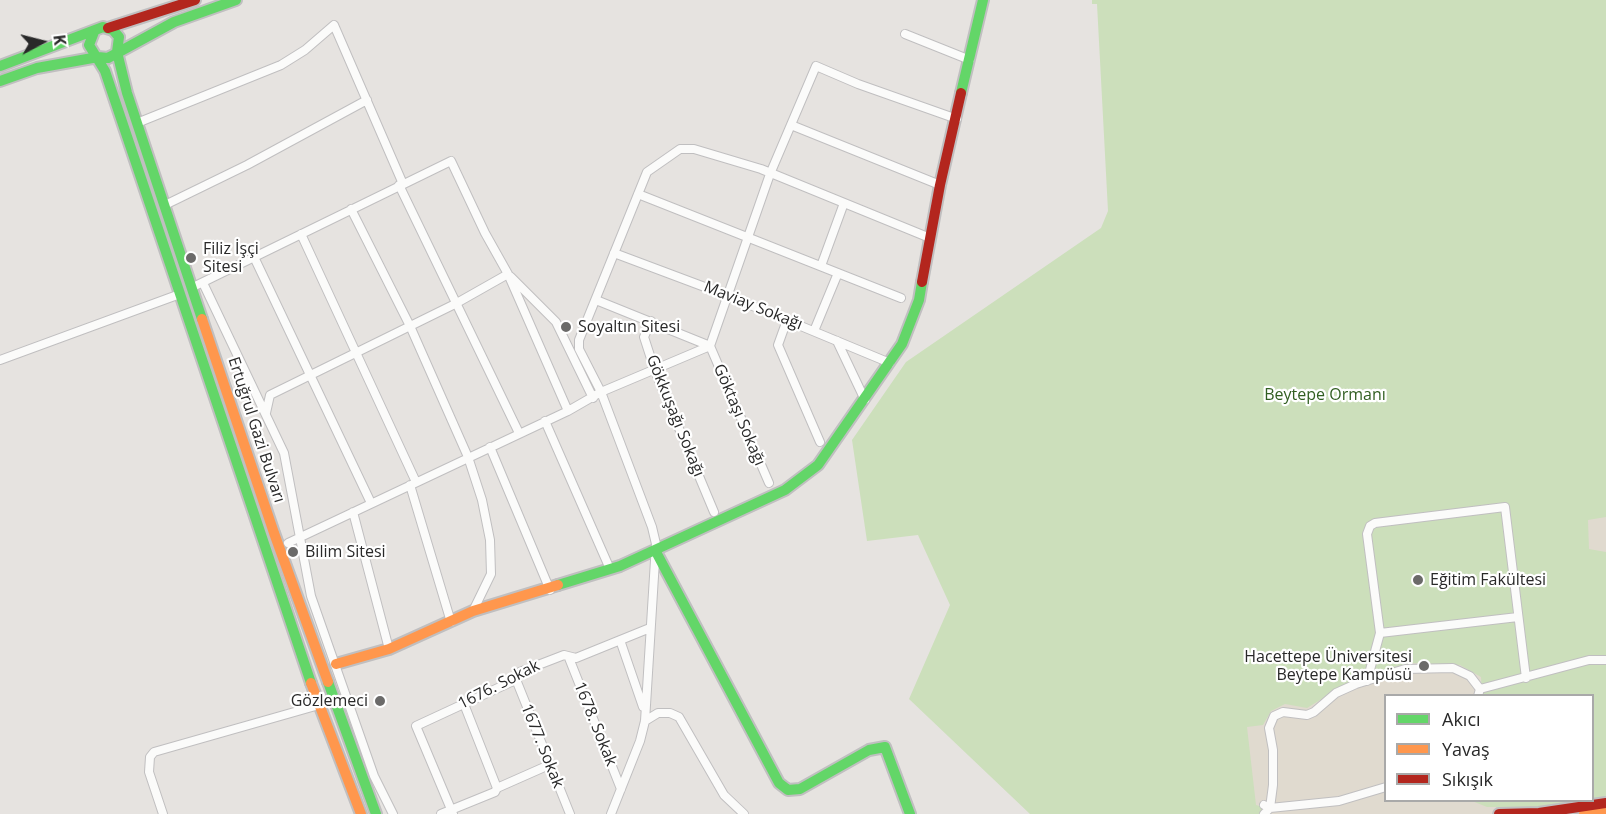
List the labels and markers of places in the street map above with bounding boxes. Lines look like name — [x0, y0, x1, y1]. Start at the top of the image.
place label: Filiz İşçi Sitesi — [203, 239, 259, 277]
marker: Filiz İşçi Sitesi — [184, 251, 198, 265]
place label: Soyaltın Sitesi — [578, 317, 680, 337]
marker: Soyaltın Sitesi — [559, 320, 573, 334]
place label: Bilim Sitesi — [305, 542, 386, 562]
marker: Bilim Sitesi — [286, 545, 300, 559]
place label: Eğitim Fakültesi — [1430, 570, 1546, 590]
marker: Eğitim Fakültesi — [1411, 573, 1425, 587]
place label: Hacettepe Üniversitesi Beytepe Kampüsü — [1244, 647, 1412, 685]
marker: Hacettepe Üniversitesi Beytepe Kampüsü — [1417, 659, 1431, 673]
place label: Gözlemeci — [291, 691, 368, 711]
marker: Gözlemeci — [373, 694, 387, 708]

